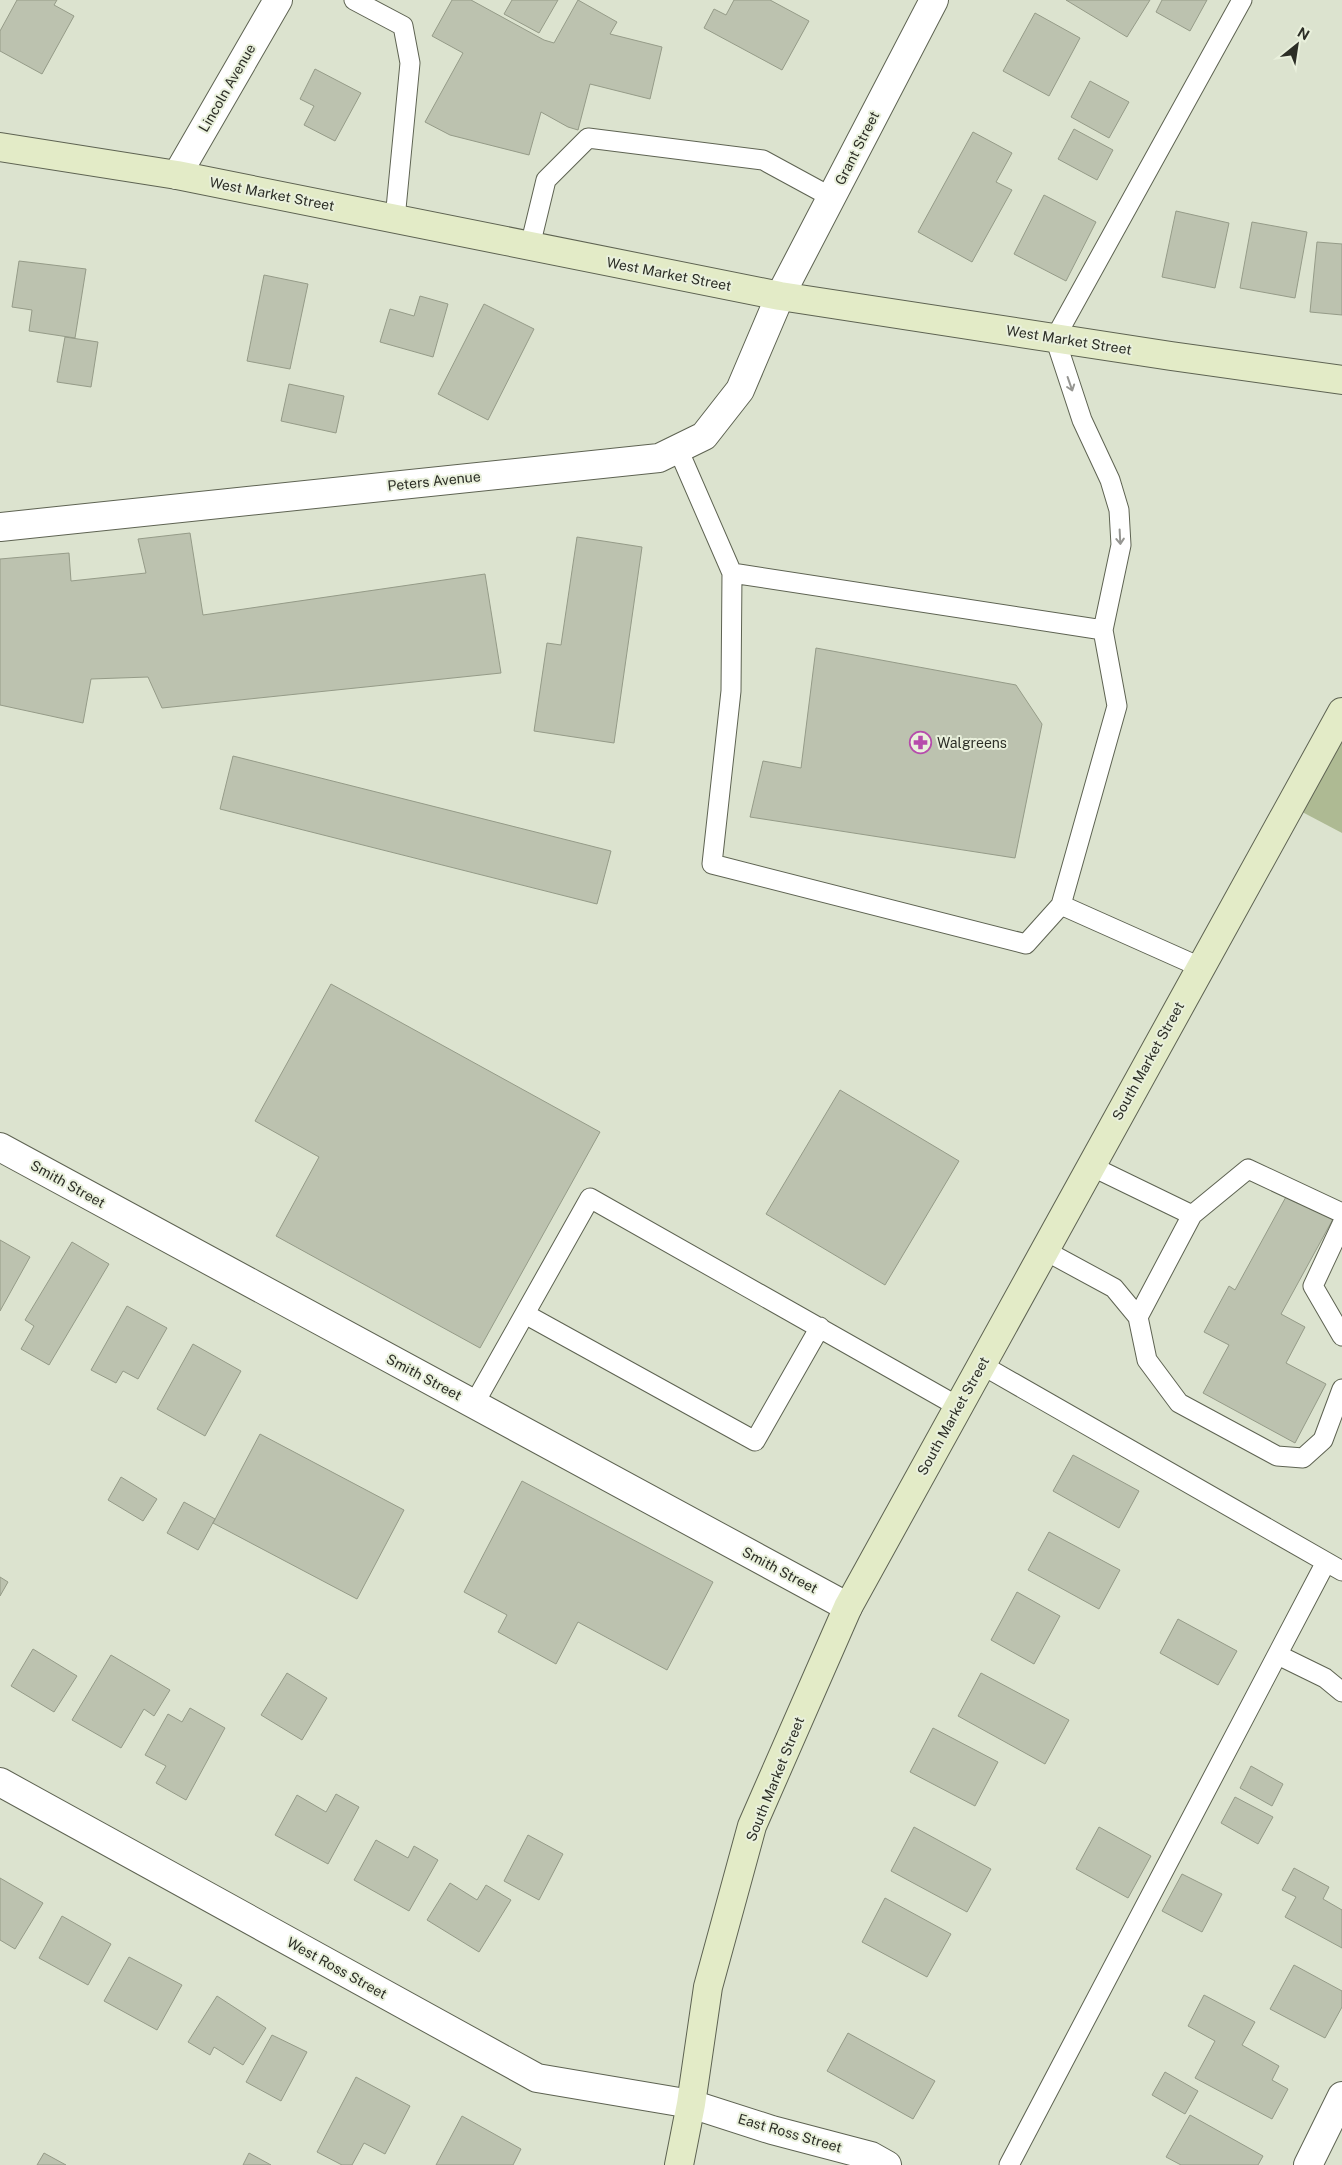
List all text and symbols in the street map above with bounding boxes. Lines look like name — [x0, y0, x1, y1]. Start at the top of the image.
north arrow — [1272, 20, 1322, 70]
text: N — [1295, 24, 1312, 43]
street label: Lincoln Avenue — [195, 41, 259, 135]
street label: Grant Street — [832, 108, 882, 188]
street label: West Market Street — [208, 174, 336, 214]
street label: West Market Street — [605, 254, 733, 294]
street label: West Market Street — [1005, 322, 1133, 358]
one-way arrow — [1066, 376, 1075, 392]
street label: Peters Avenue — [387, 468, 481, 494]
one-way arrow — [1116, 529, 1125, 545]
pharmacy icon: Walgreens — [909, 731, 933, 755]
place label: Walgreens — [937, 735, 1007, 751]
street label: South Market Street — [1109, 999, 1187, 1123]
street label: Smith Street — [28, 1157, 108, 1211]
street label: Smith Street — [384, 1351, 464, 1403]
street label: South Market Street — [914, 1354, 992, 1478]
street label: Smith Street — [740, 1544, 820, 1596]
street label: South Market Street — [743, 1714, 807, 1844]
street label: West Ross Street — [284, 1934, 390, 2002]
street label: East Ross Street — [736, 2110, 844, 2156]

